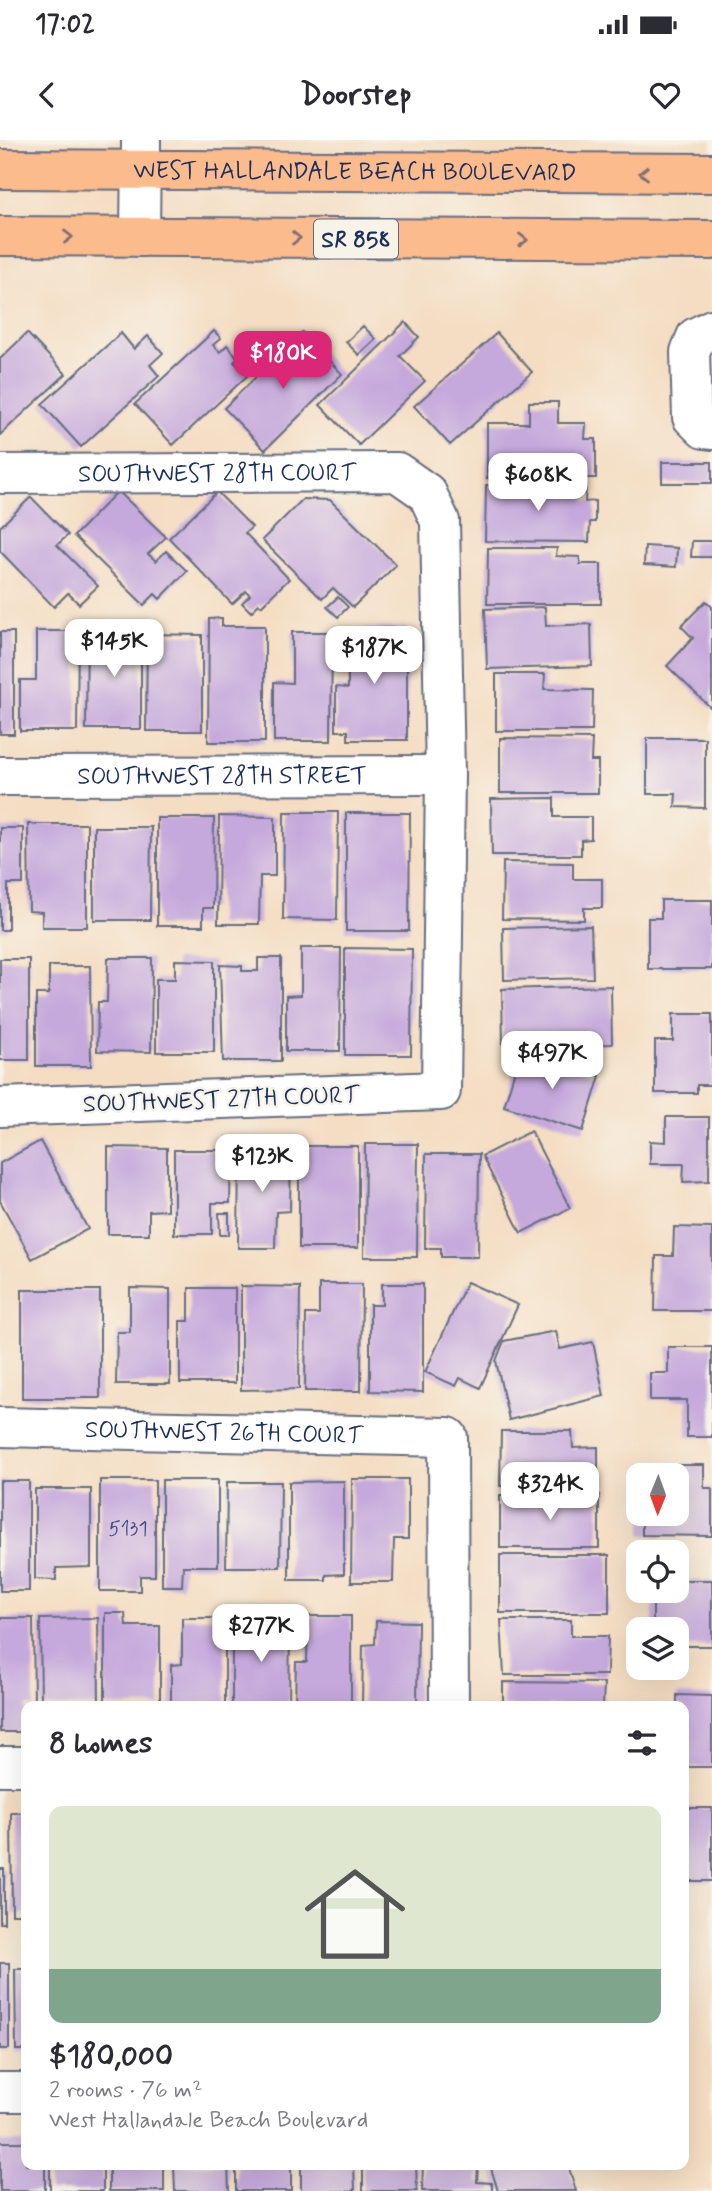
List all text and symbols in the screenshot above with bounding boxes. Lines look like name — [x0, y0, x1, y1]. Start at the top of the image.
text: 17:02 — [35, 8, 95, 42]
text: Doorstep — [300, 74, 412, 116]
icon: back — [28, 76, 66, 114]
icon: heart — [646, 76, 684, 114]
street label: WEST HALLANDALE BEACH BOULEVARD — [133, 156, 577, 189]
one-way arrow — [638, 165, 649, 181]
road number: SR 858 — [314, 220, 398, 258]
one-way arrow — [63, 229, 74, 245]
one-way arrow — [291, 230, 301, 246]
one-way arrow — [518, 232, 529, 248]
pin: $180K — [234, 331, 332, 391]
text: $180K — [250, 339, 316, 369]
pin: $608K — [489, 454, 587, 513]
street label: SOUTHWEST 28TH COURT — [78, 458, 357, 491]
text: $608K — [504, 461, 572, 491]
pin: $145K — [65, 620, 163, 679]
pin: $187K — [325, 626, 423, 686]
text: $145K — [81, 627, 147, 657]
text: $187K — [341, 634, 407, 664]
street label: SOUTHWEST 28TH STREET — [77, 761, 367, 793]
pin: $497K — [503, 1032, 601, 1091]
text: $497K — [517, 1039, 587, 1069]
street label: SOUTHWEST 27TH COURT — [82, 1080, 361, 1121]
pin: $123K — [213, 1135, 311, 1194]
text: $123K — [231, 1142, 293, 1172]
street label: SOUTHWEST 26TH COURT — [85, 1415, 364, 1452]
pin: $324K — [501, 1462, 599, 1522]
north arrow — [626, 1463, 690, 1526]
map controls — [626, 1463, 689, 1680]
text: $324K — [517, 1470, 583, 1500]
house number: 5131 — [108, 1515, 148, 1543]
button: locate — [626, 1540, 689, 1603]
pin: $277K — [212, 1604, 310, 1664]
text: $277K — [228, 1612, 294, 1642]
button: layers — [626, 1617, 689, 1680]
text: 8 homes — [49, 1724, 152, 1763]
icon: filters — [623, 1724, 661, 1762]
icon: home — [292, 1851, 418, 1977]
text: $180,000 — [49, 2037, 173, 2076]
text: 2 rooms · 76 m² — [49, 2076, 202, 2106]
text: West Hallandale Beach Boulevard — [49, 2106, 368, 2136]

